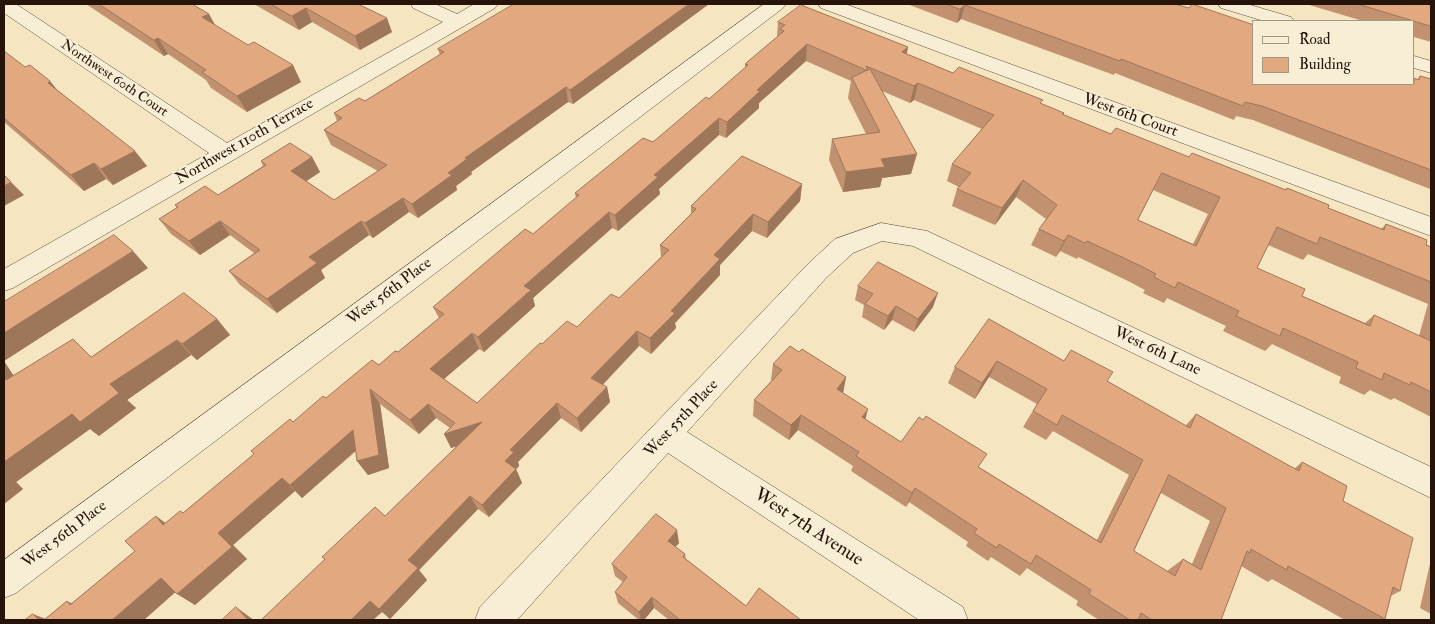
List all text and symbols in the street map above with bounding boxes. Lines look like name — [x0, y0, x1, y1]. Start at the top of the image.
legend — [1252, 20, 1415, 85]
text: Road — [1299, 30, 1330, 49]
street label: Northwest 60th Court — [57, 37, 171, 121]
text: Building — [1299, 55, 1351, 74]
street label: West 6th Court — [1080, 90, 1180, 142]
street label: Northwest 110th Terrace — [173, 95, 317, 189]
street label: West 56th Place — [344, 254, 436, 330]
street label: West 6th Lane — [1110, 324, 1204, 380]
street label: West 55th Place — [641, 376, 723, 462]
street label: West 7th Avenue — [749, 484, 867, 572]
street label: West 56th Place — [19, 497, 111, 573]

